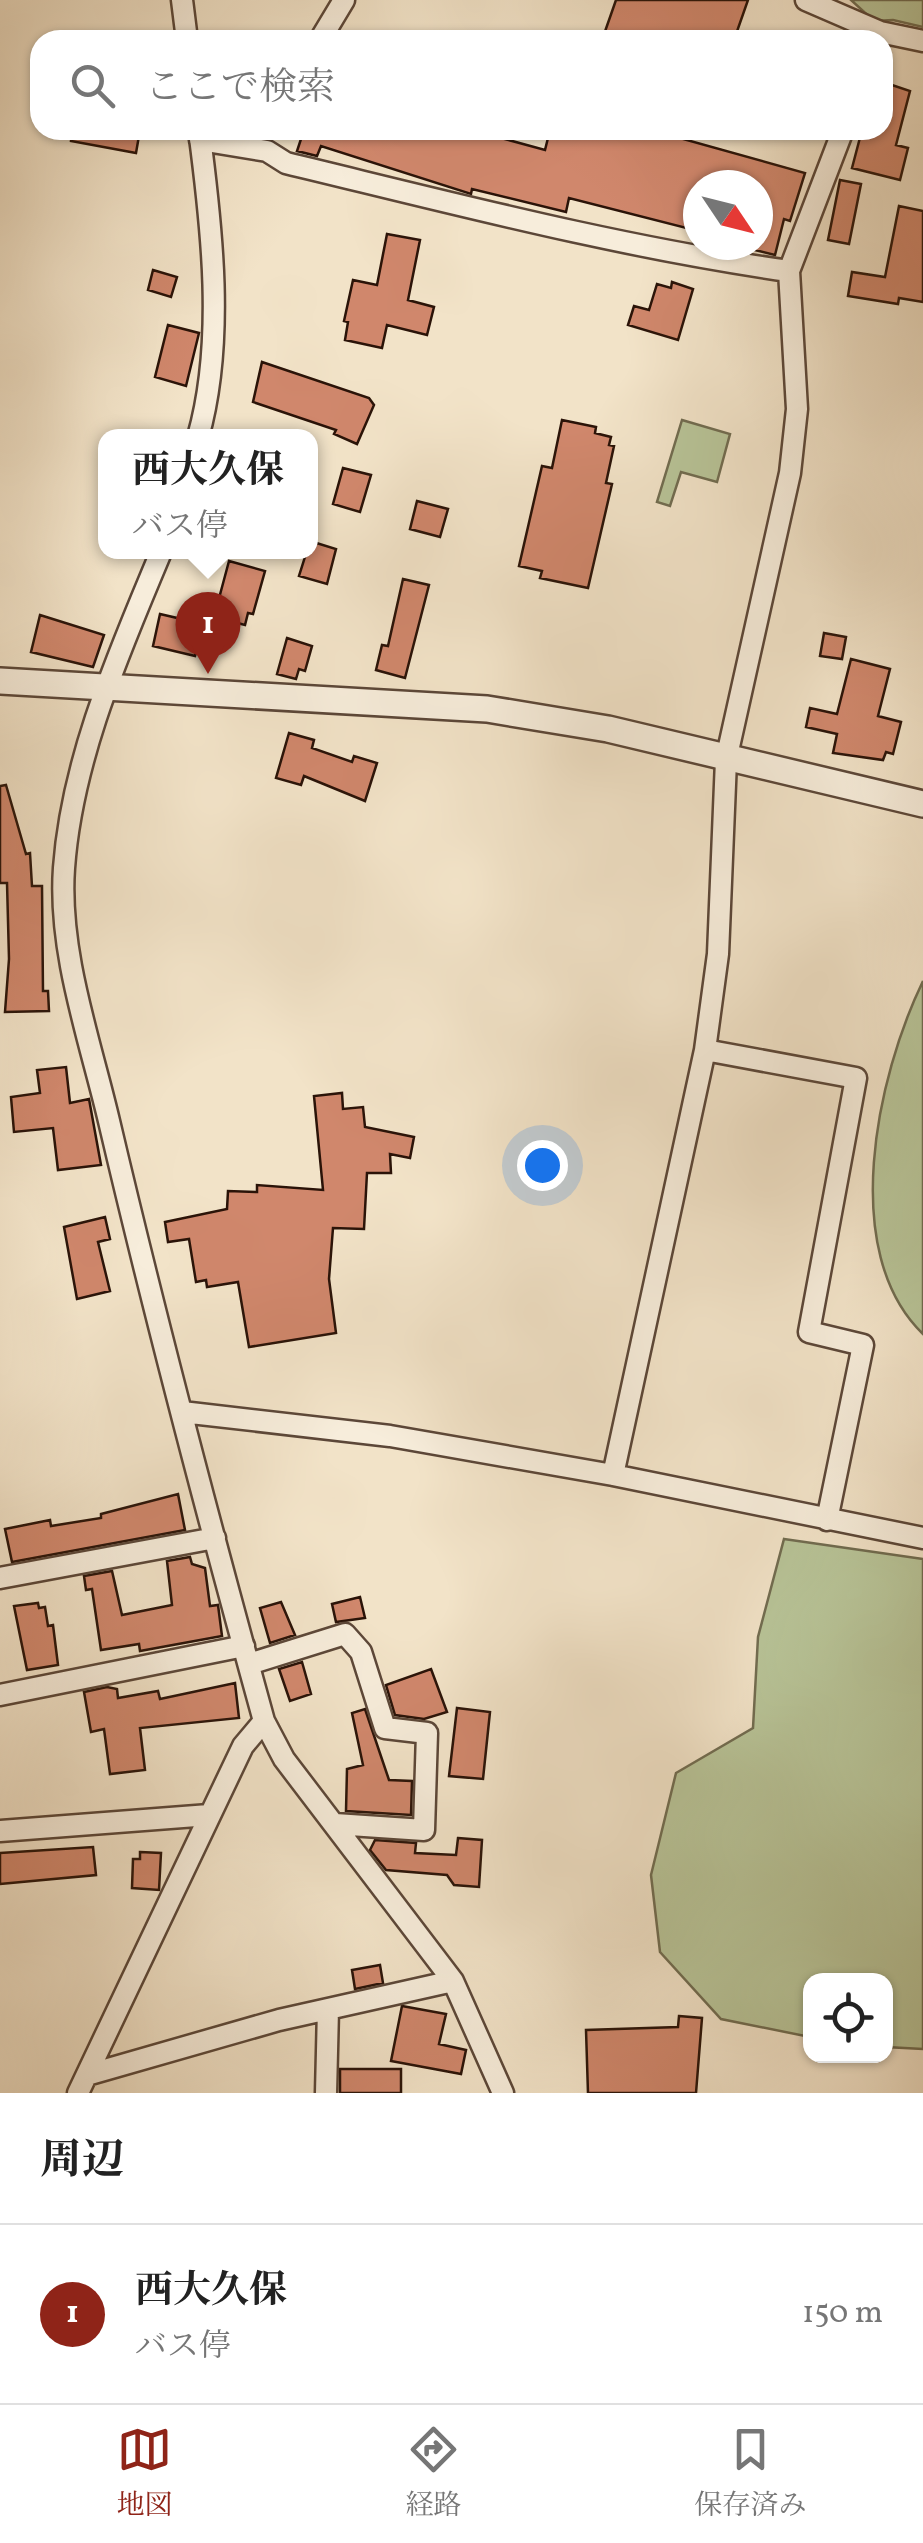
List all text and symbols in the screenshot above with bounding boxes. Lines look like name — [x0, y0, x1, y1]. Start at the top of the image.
search box — [30, 30, 893, 140]
icon: search — [65, 58, 120, 113]
text: ここで検索 — [145, 63, 335, 116]
north arrow — [683, 170, 773, 260]
popup — [98, 429, 318, 559]
text: 西大久保 — [132, 446, 284, 499]
text: バス停 — [132, 506, 228, 550]
pin: 1 — [176, 592, 240, 674]
your location — [517, 1140, 568, 1191]
map controls — [803, 1973, 893, 2063]
button: locate — [803, 1973, 893, 2063]
text: 周辺 — [40, 2133, 124, 2192]
text: 西大久保 — [135, 2266, 287, 2319]
text: 1 — [66, 2292, 79, 2336]
text: 150 m — [802, 2292, 883, 2336]
text: バス停 — [135, 2326, 231, 2370]
tab: 地図 — [116, 2422, 173, 2526]
tab: 経路 — [405, 2422, 462, 2526]
tab: 保存済み — [694, 2422, 807, 2526]

